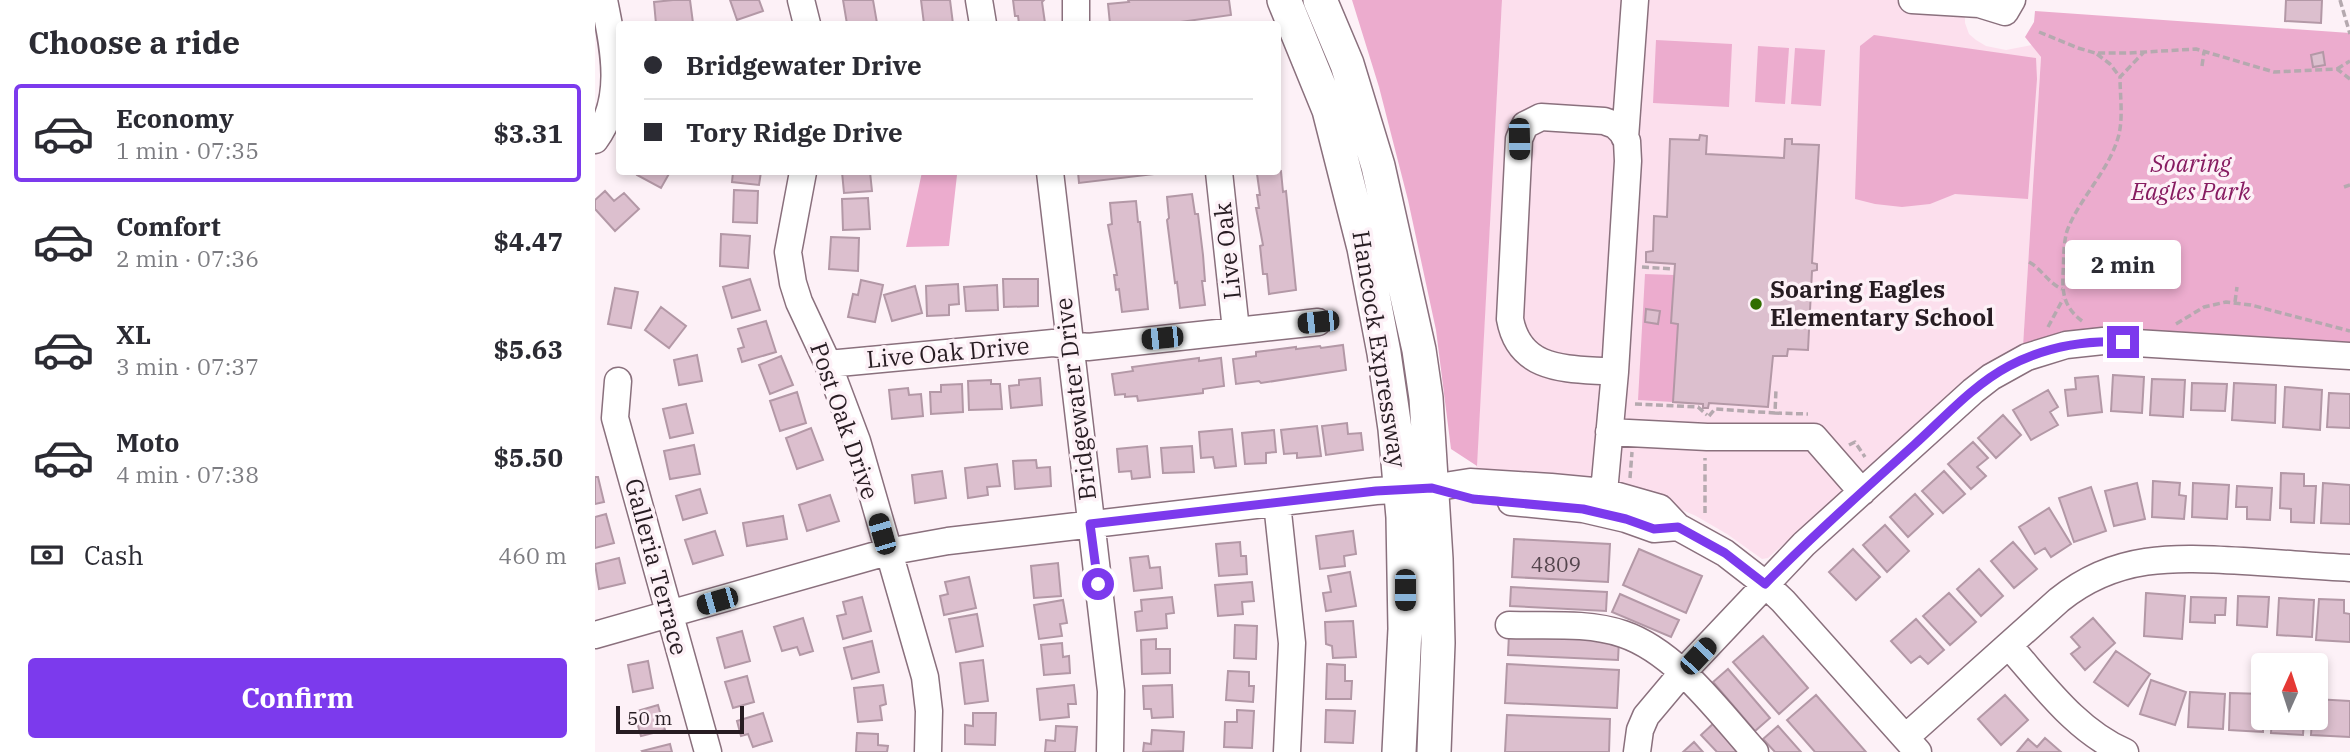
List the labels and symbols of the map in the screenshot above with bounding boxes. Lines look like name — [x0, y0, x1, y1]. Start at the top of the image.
car — [1509, 118, 1530, 160]
park label: Soaring Eagles Park — [2130, 147, 2251, 207]
street label: Live Oak — [1206, 201, 1248, 301]
street label: Hancock Expressway — [1345, 228, 1415, 470]
callout: 2 min — [2065, 240, 2181, 290]
place label: Soaring Eagles Elementary School — [1770, 273, 1994, 333]
street label: Bridgewater Drive — [1047, 296, 1103, 502]
marker: Soaring Eagles Elementary School — [1748, 296, 1764, 312]
car — [1297, 309, 1340, 335]
car — [1141, 325, 1184, 351]
route end — [2107, 326, 2139, 358]
street label: Live Oak Drive — [865, 329, 1031, 375]
street label: Post Oak Drive — [803, 338, 887, 503]
street label: Galleria Terrace — [618, 475, 696, 659]
car — [867, 511, 898, 557]
house number: 4809 — [1531, 550, 1581, 578]
route start — [1082, 568, 1114, 600]
car — [1395, 569, 1416, 611]
car — [694, 585, 741, 617]
car — [1676, 633, 1721, 679]
north arrow — [2251, 653, 2327, 730]
scale bar — [616, 703, 744, 735]

